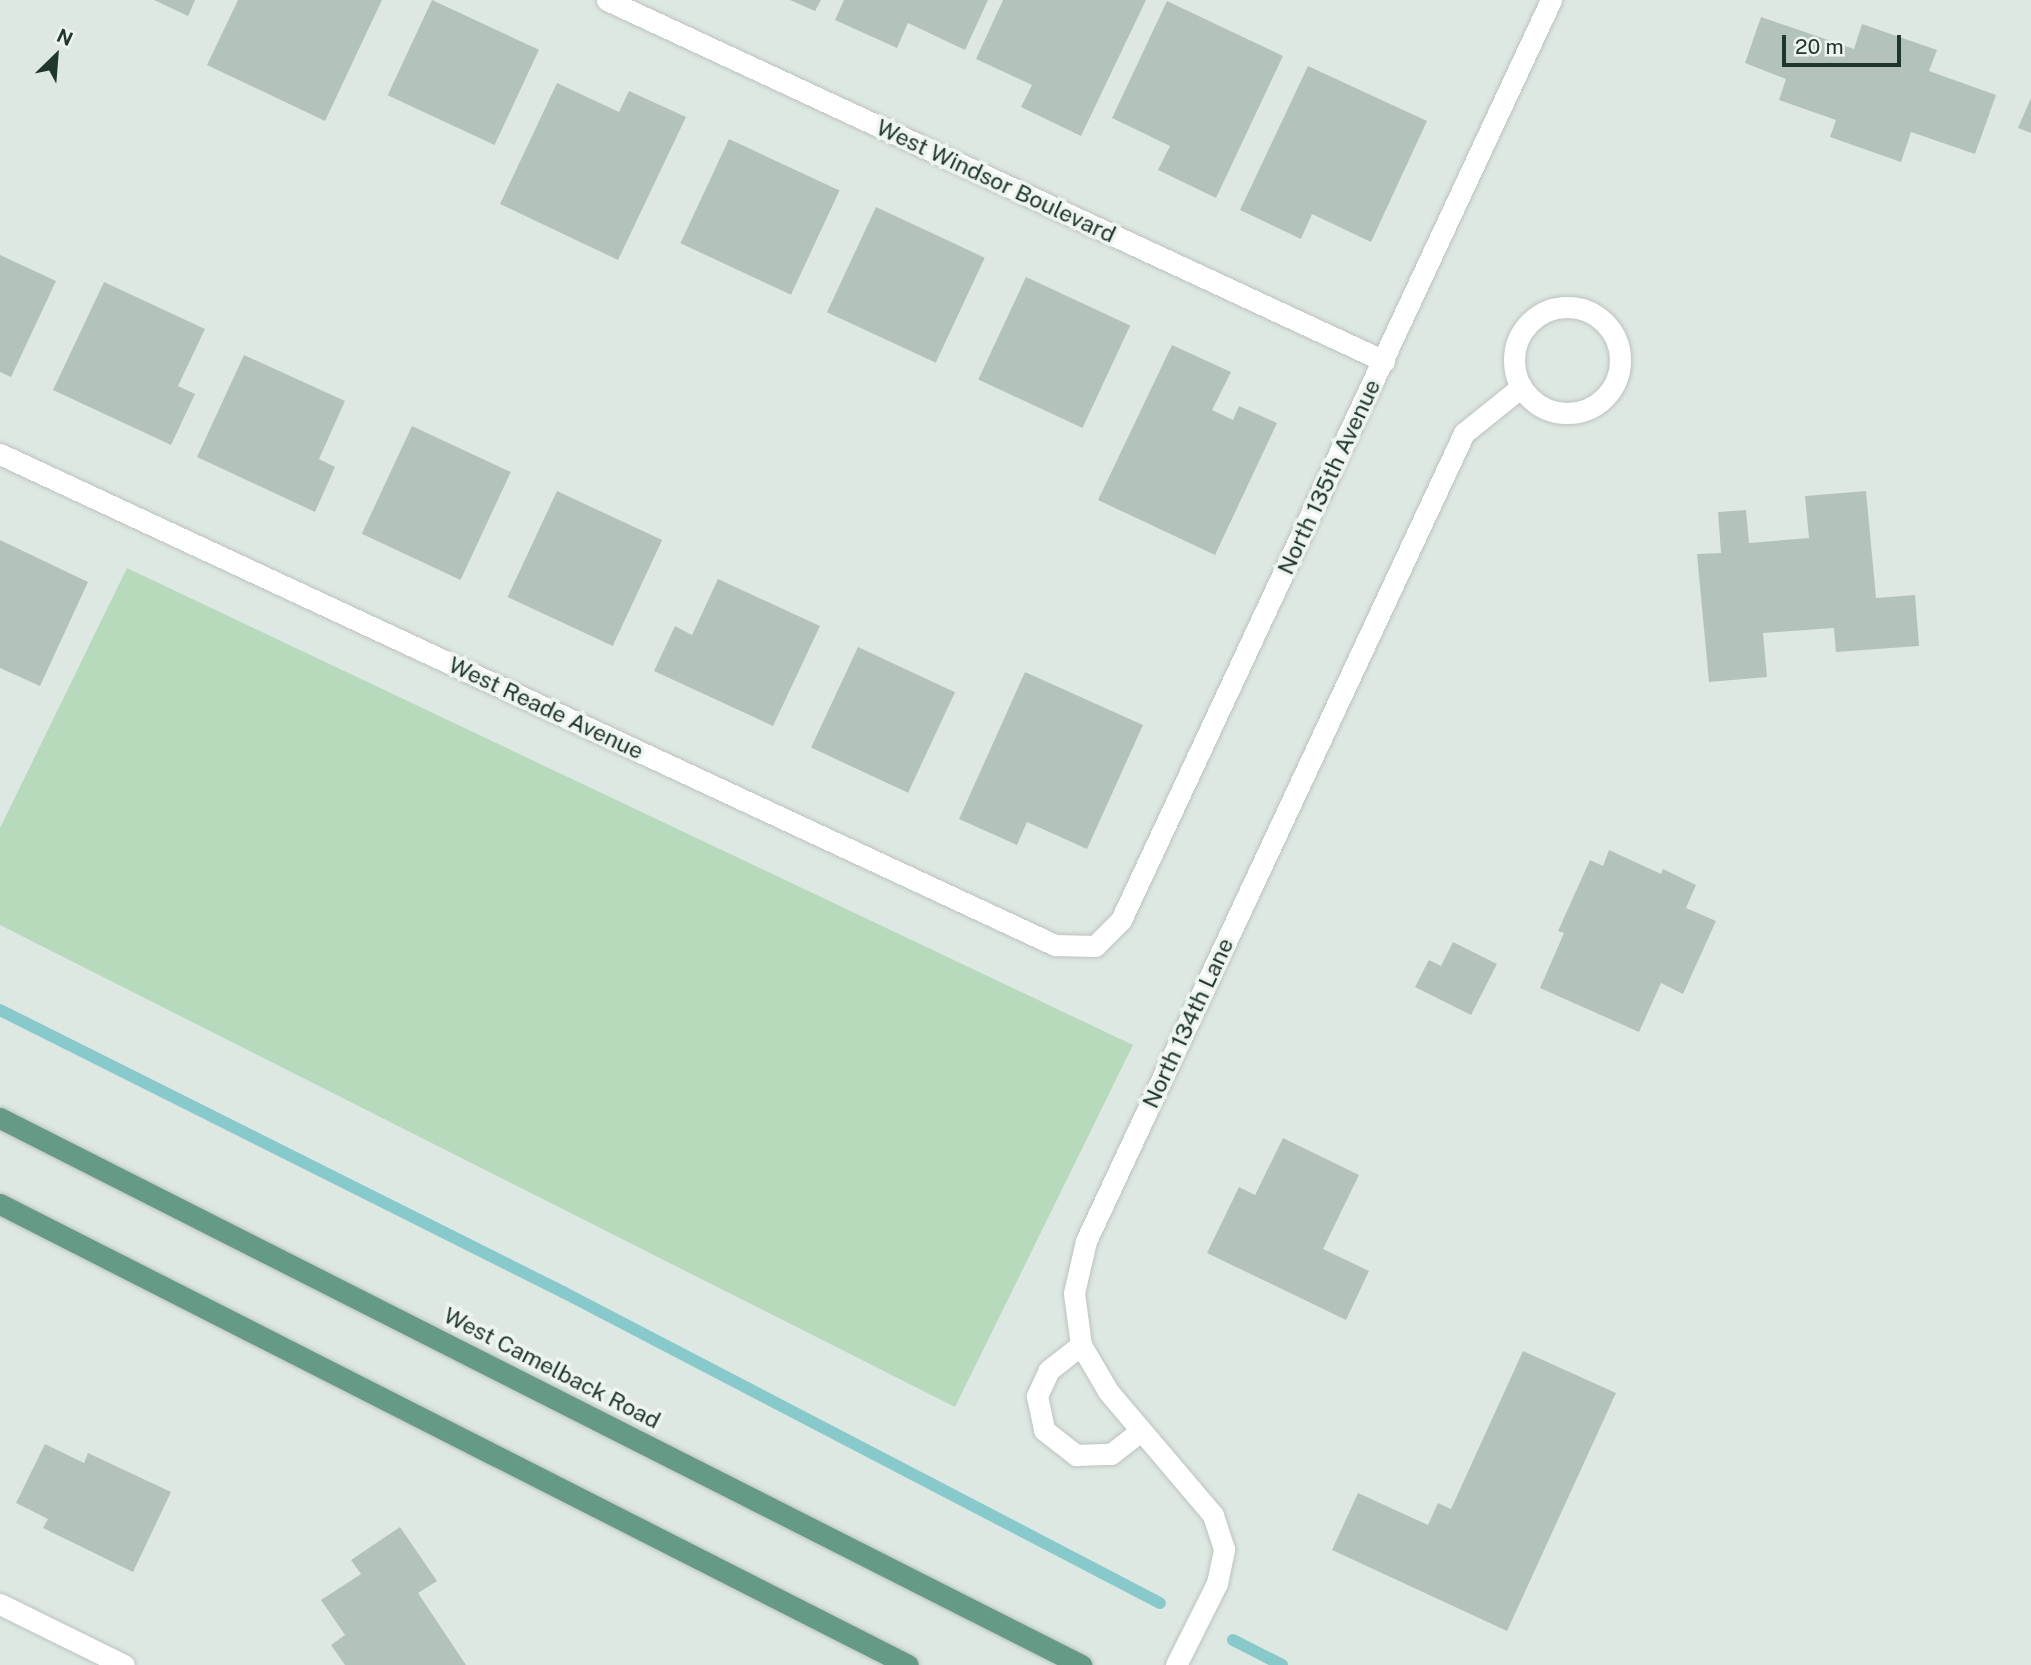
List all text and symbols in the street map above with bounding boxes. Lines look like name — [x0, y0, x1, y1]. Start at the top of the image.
north arrow — [21, 21, 91, 91]
scale bar — [1786, 21, 1905, 65]
text: N — [53, 24, 76, 50]
text: 20 m — [1795, 34, 1844, 59]
street label: West Windsor Boulevard — [872, 113, 1120, 249]
street label: North 135th Avenue — [1272, 375, 1386, 579]
street label: West Reade Avenue — [444, 651, 648, 765]
street label: North 134th Lane — [1136, 934, 1240, 1112]
street label: West Camelback Road — [439, 1301, 665, 1435]

